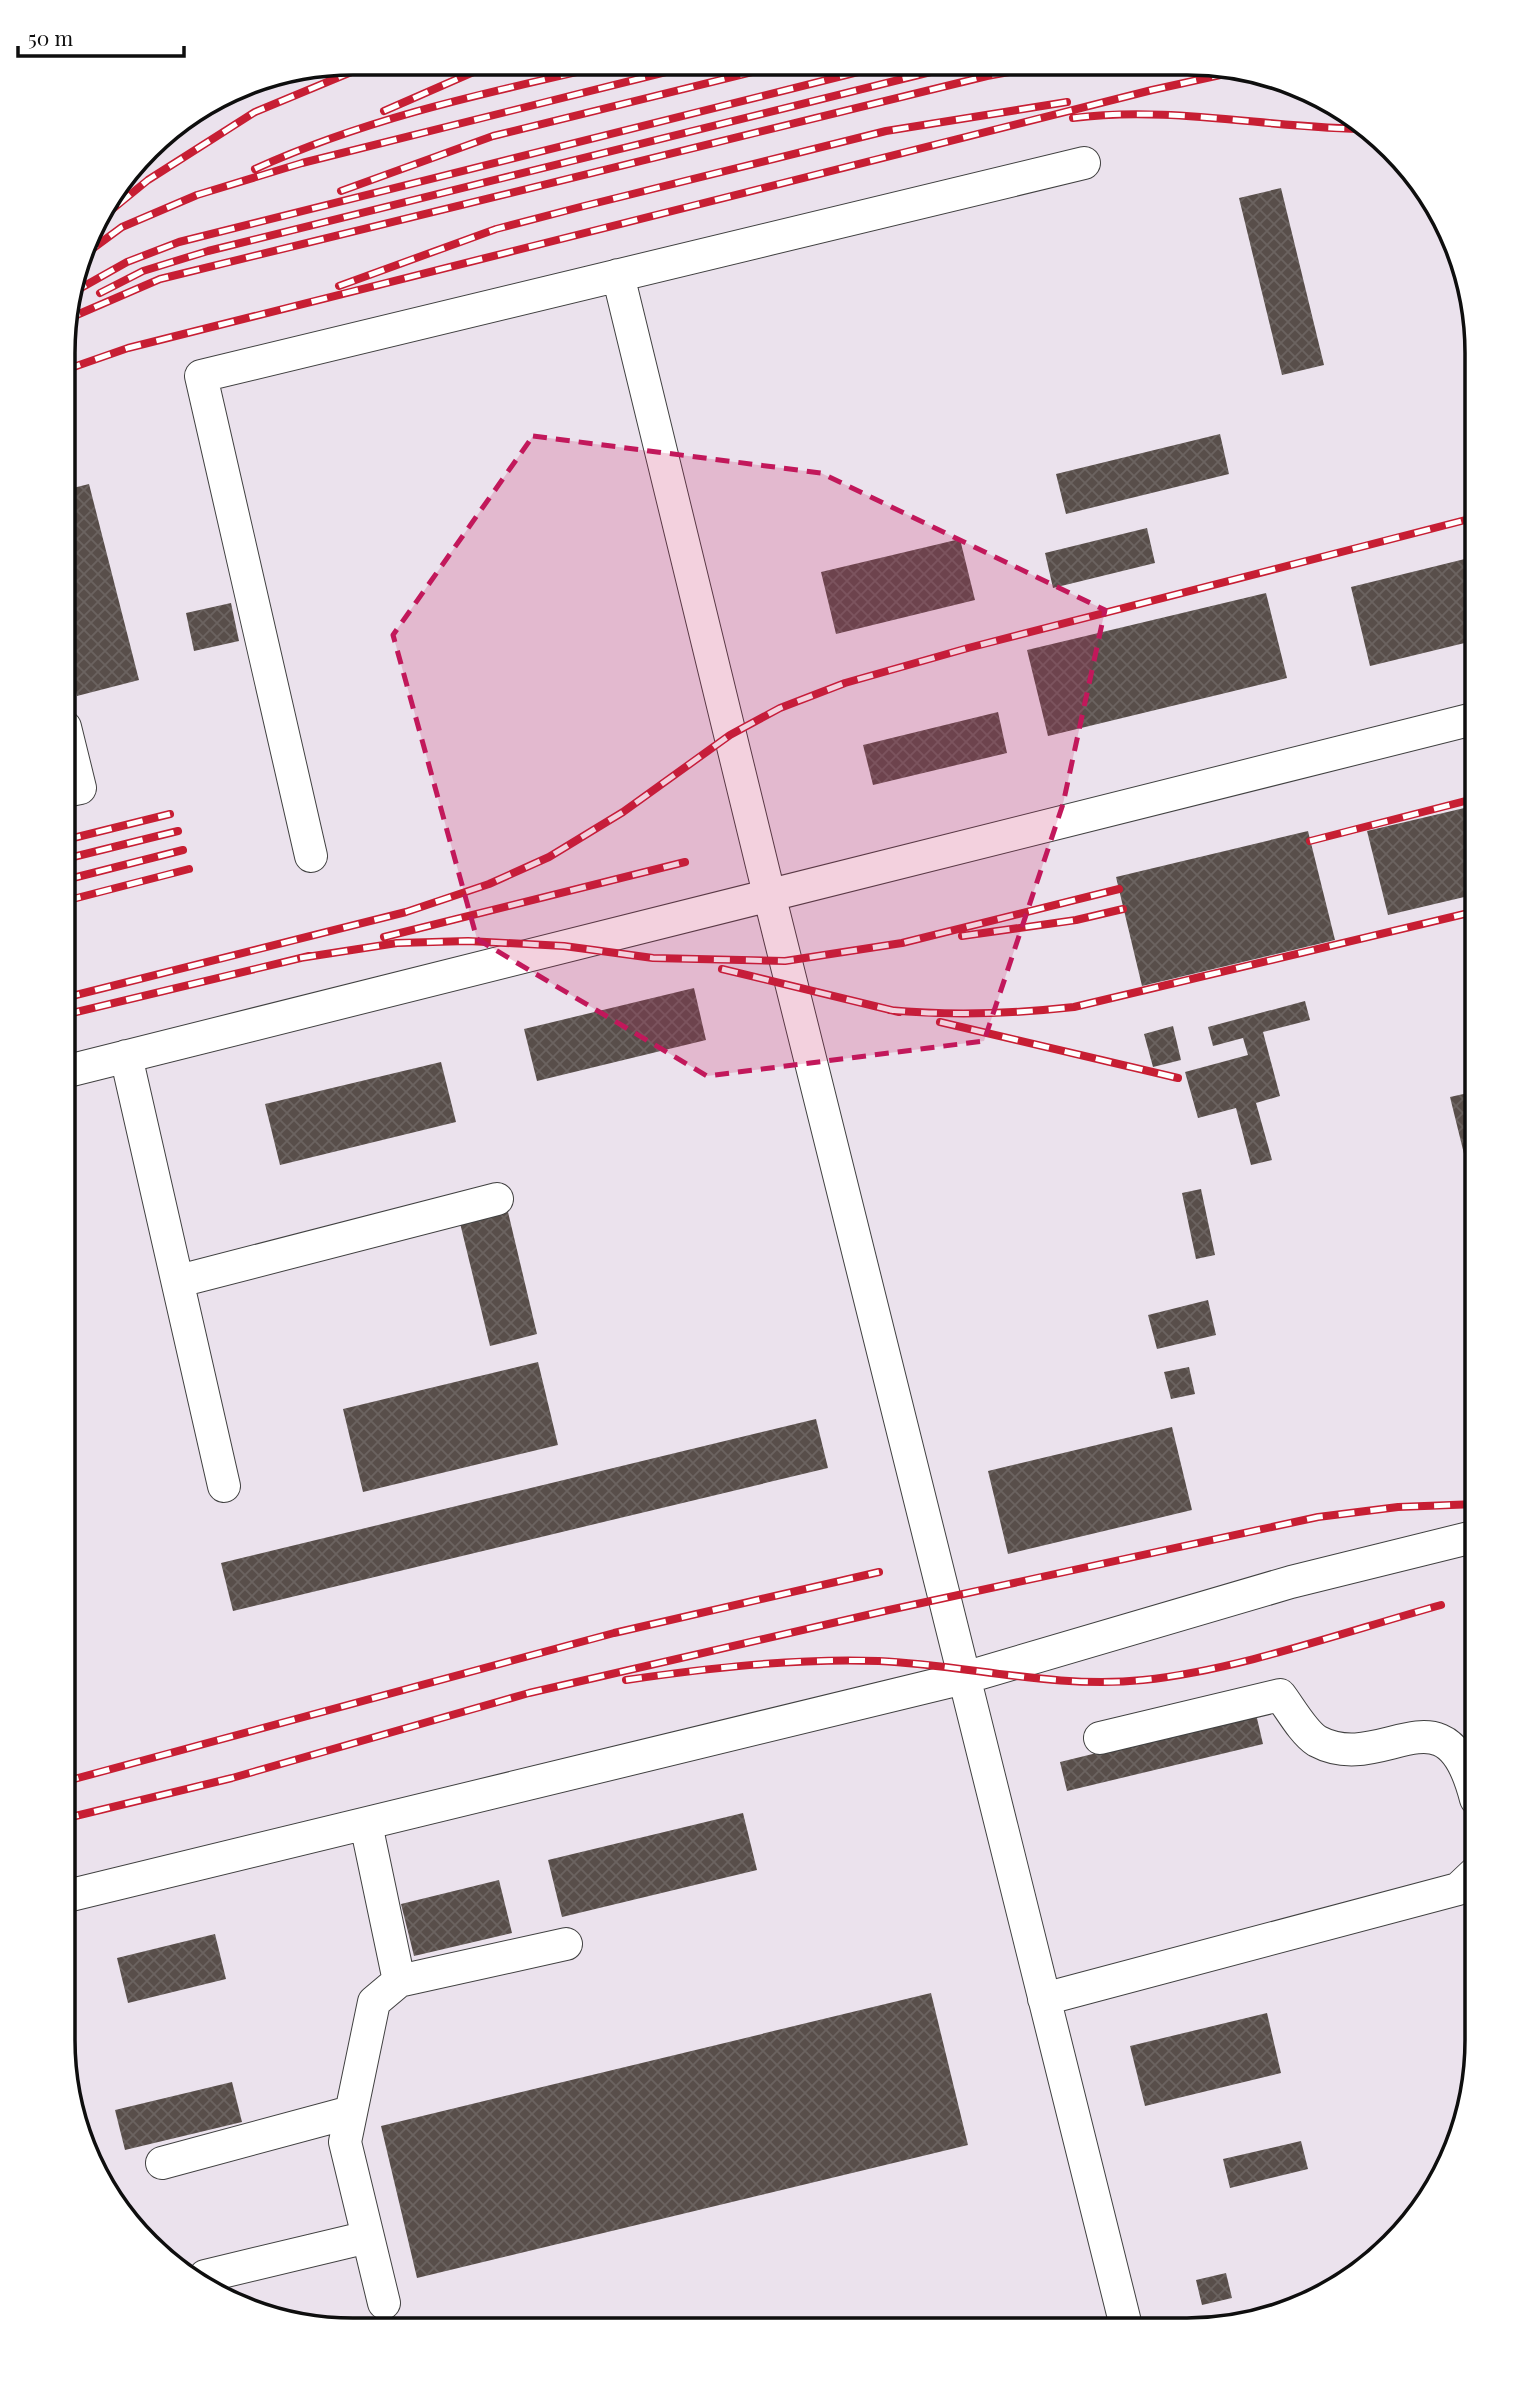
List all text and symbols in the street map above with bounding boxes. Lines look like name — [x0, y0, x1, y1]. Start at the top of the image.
scale bar — [18, 14, 184, 58]
text: 50 m — [28, 23, 74, 51]

